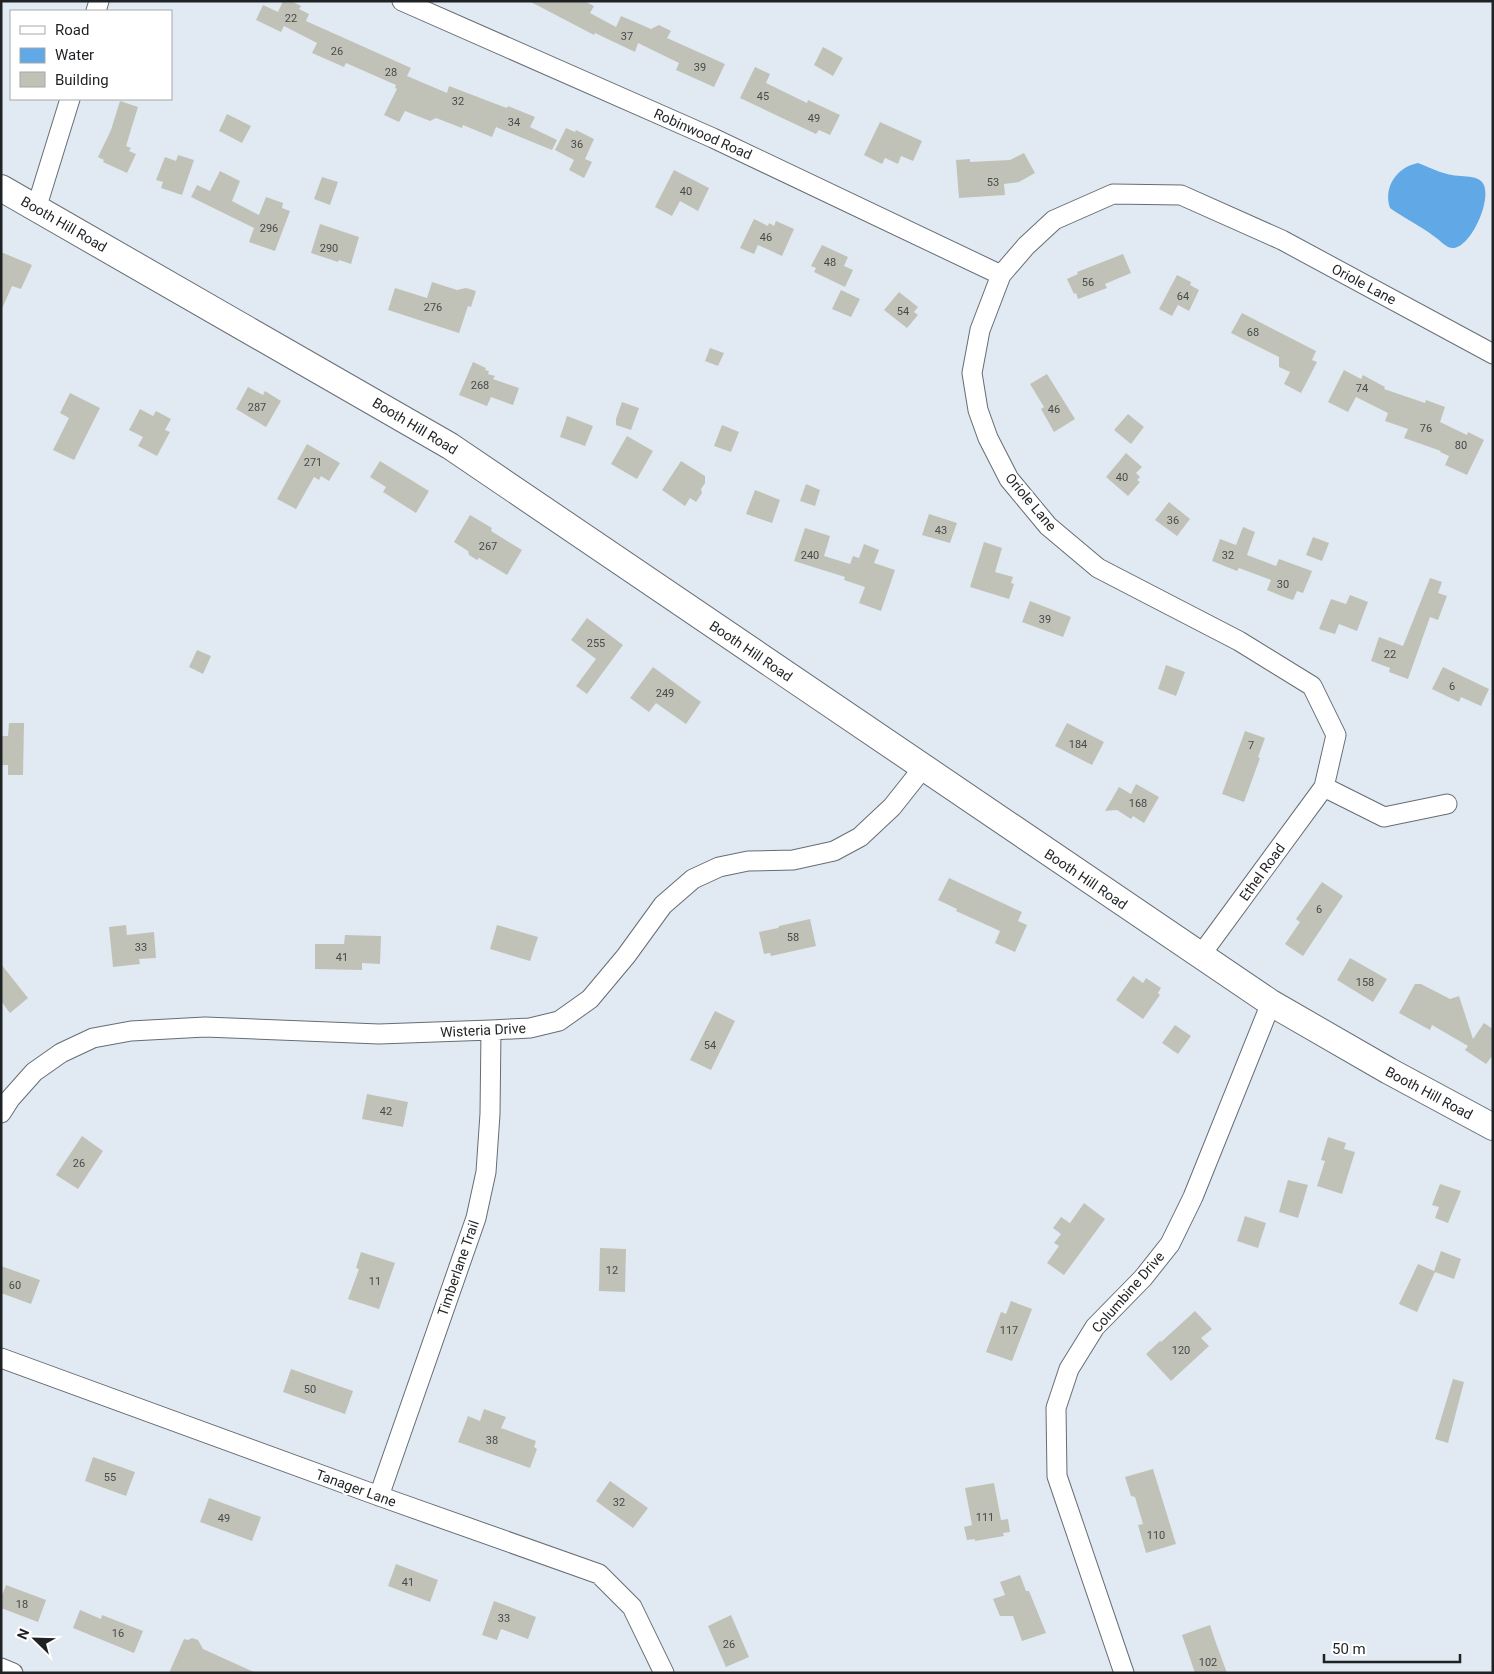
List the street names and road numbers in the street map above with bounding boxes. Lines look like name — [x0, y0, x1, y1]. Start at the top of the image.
street label: Robinwood Road — [652, 105, 754, 163]
street label: Booth Hill Road — [18, 193, 110, 255]
street label: Oriole Lane — [1329, 260, 1399, 308]
street label: Booth Hill Road — [370, 394, 460, 458]
street label: Oriole Lane — [1002, 470, 1060, 534]
street label: Booth Hill Road — [707, 617, 795, 685]
street label: Ethel Road — [1236, 840, 1288, 904]
street label: Booth Hill Road — [1042, 845, 1130, 913]
street label: Wisteria Drive — [440, 1020, 526, 1040]
street label: Booth Hill Road — [1383, 1063, 1475, 1123]
street label: Timberlane Trail — [434, 1218, 482, 1318]
street label: Columbine Drive — [1089, 1248, 1167, 1336]
street label: Tanager Lane — [314, 1466, 398, 1510]

